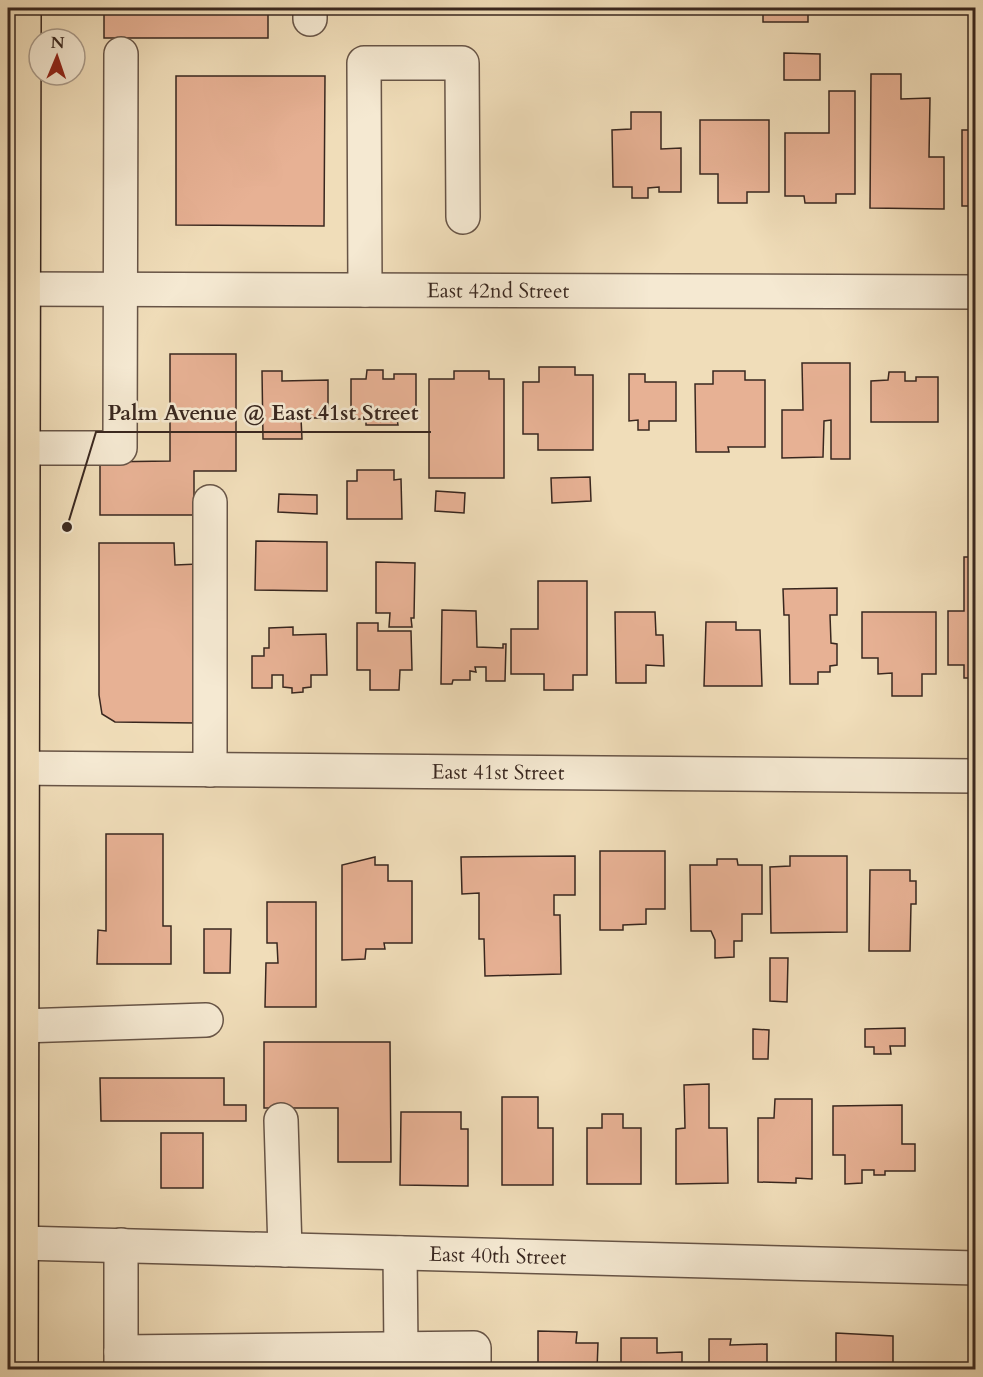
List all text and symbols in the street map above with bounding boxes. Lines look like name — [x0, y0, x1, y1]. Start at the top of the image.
north arrow — [27, 27, 87, 87]
text: N — [50, 32, 65, 54]
street label: East 42nd Street — [427, 276, 570, 306]
callout: Palm Avenue @ East 41st Street — [96, 392, 431, 432]
text: Palm Avenue @ East 41st Street — [107, 398, 419, 428]
street label: East 41st Street — [431, 758, 565, 788]
street label: East 40th Street — [429, 1240, 567, 1272]

